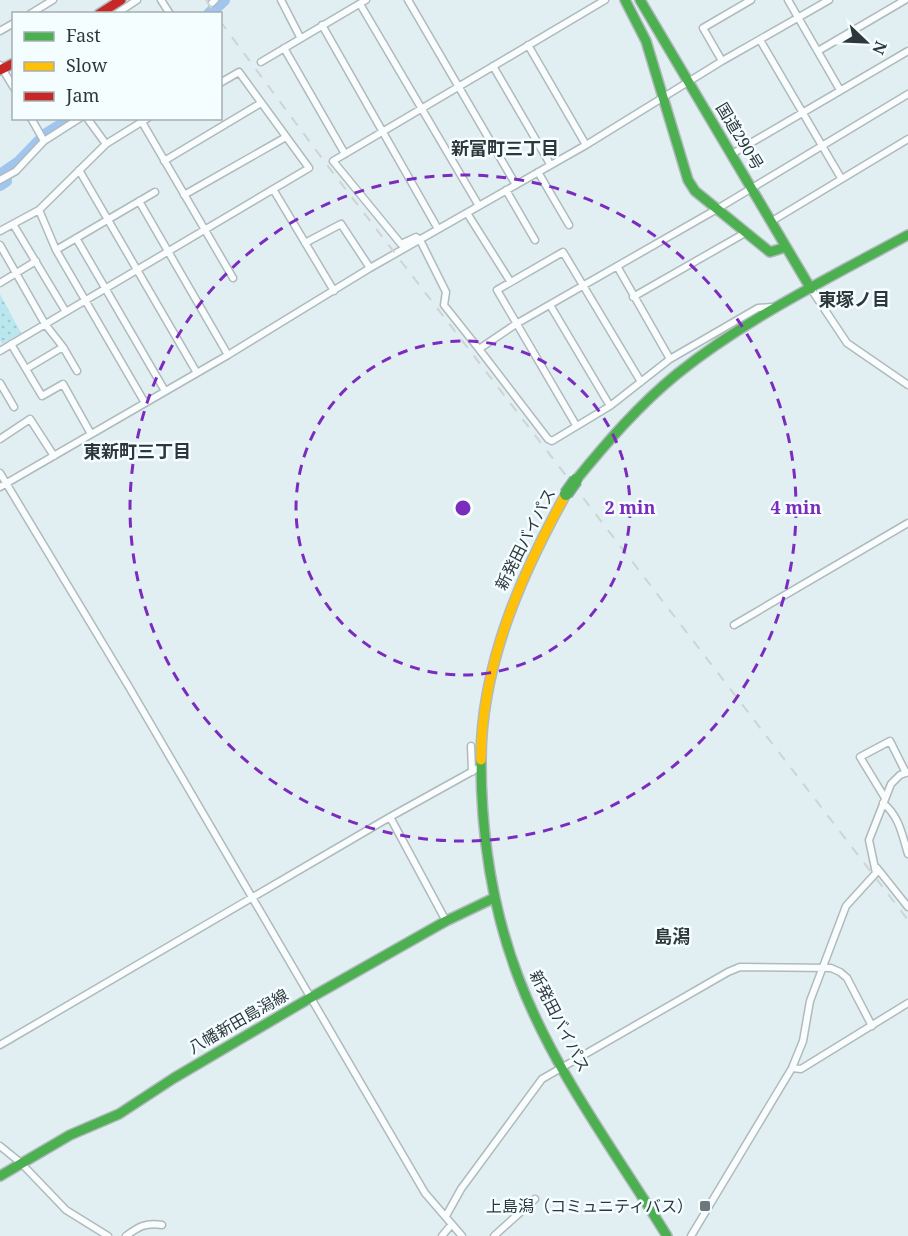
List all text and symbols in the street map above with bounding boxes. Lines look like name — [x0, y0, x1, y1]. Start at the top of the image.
legend — [12, 12, 222, 120]
north arrow — [836, 12, 896, 72]
text: Fast — [66, 23, 101, 47]
text: N — [867, 38, 892, 58]
text: Slow — [66, 53, 108, 77]
text: Jam — [65, 83, 100, 107]
street label: 国道290号 — [711, 98, 769, 174]
district label: 新富町三丁目 — [451, 136, 559, 160]
district label: 東塚ノ目 — [818, 287, 890, 311]
district label: 東新町三丁目 — [83, 439, 191, 463]
street label: 新発田バイパス — [490, 484, 560, 594]
text: 2 min — [605, 495, 655, 519]
text: 4 min — [771, 495, 821, 519]
centre of rings — [453, 498, 473, 518]
district label: 島潟 — [654, 924, 690, 948]
street label: 新発田バイパス — [525, 966, 595, 1076]
street label: 八幡新田島潟線 — [184, 983, 292, 1059]
place label: 上島潟（コミュニティバス） — [486, 1195, 693, 1217]
marker: 上島潟（コミュニティバス） — [698, 1199, 712, 1213]

